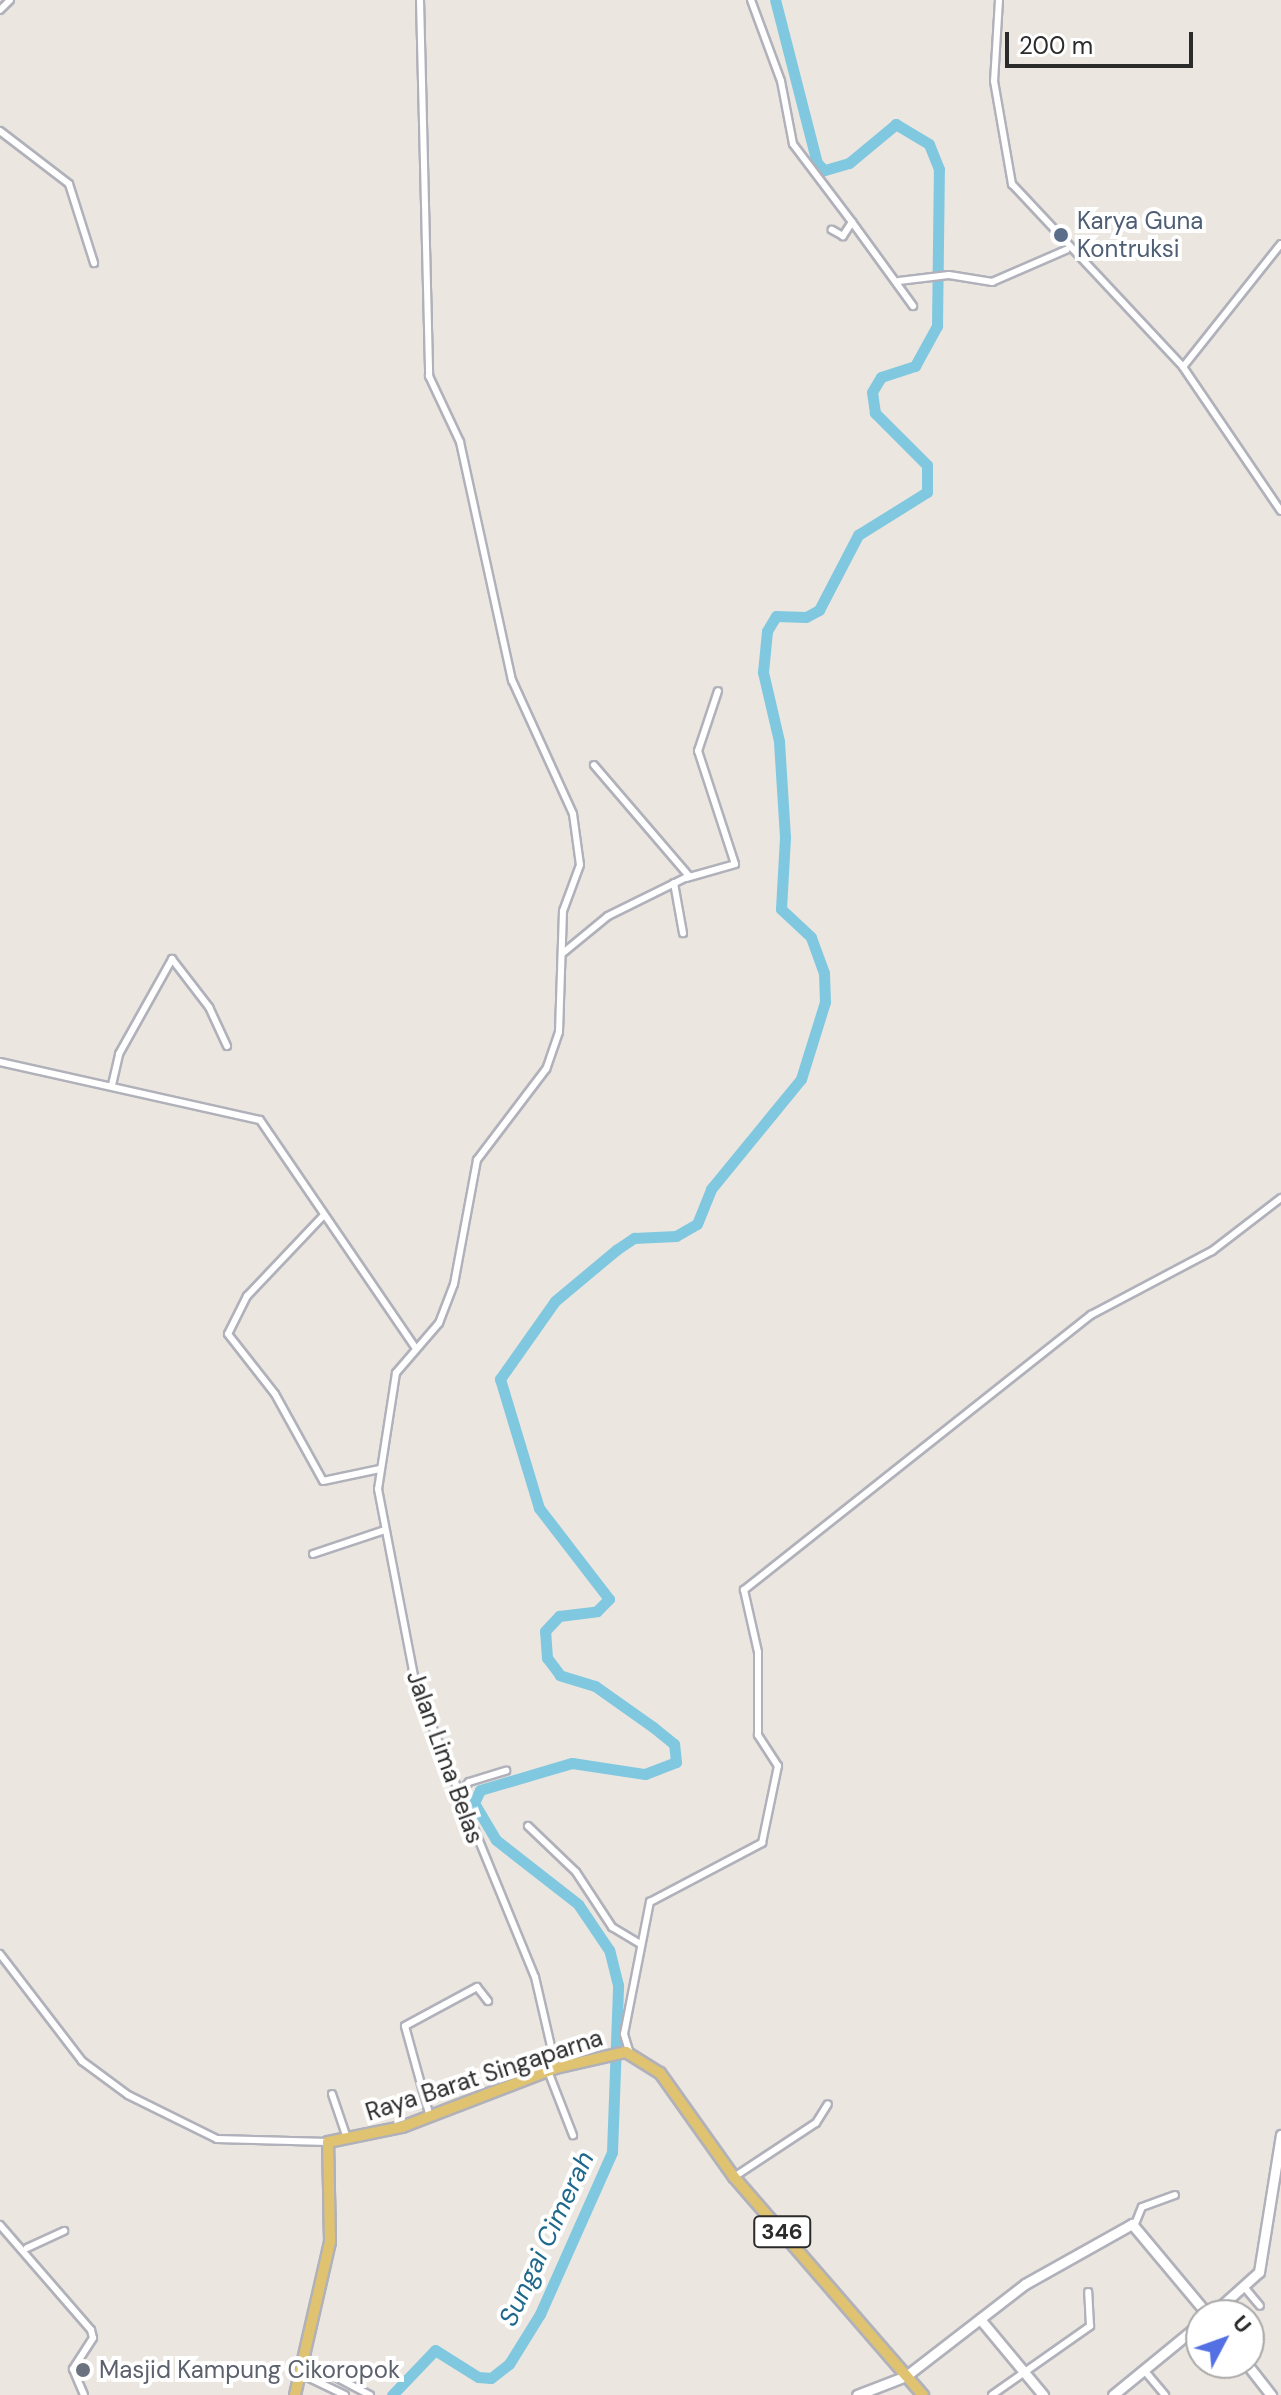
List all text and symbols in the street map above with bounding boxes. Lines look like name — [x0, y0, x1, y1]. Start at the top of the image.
scale bar — [1009, 16, 1197, 66]
text: 200 m — [1019, 30, 1093, 61]
place label: Karya Guna Kontruksi — [1077, 207, 1203, 263]
marker: Karya Guna Kontruksi — [1052, 226, 1070, 244]
street label: Jalan Lima Belas — [400, 1667, 490, 1847]
street label: Raya Barat Singaparna — [362, 2023, 606, 2127]
water label: Sungai Cimerah — [493, 2147, 601, 2331]
road number: 346 — [752, 2214, 812, 2250]
north arrow — [1185, 2299, 1265, 2379]
text: U — [1226, 2309, 1258, 2339]
place label: Masjid Kampung Cikoropok — [99, 2356, 400, 2384]
marker: Masjid Kampung Cikoropok — [74, 2361, 92, 2379]

